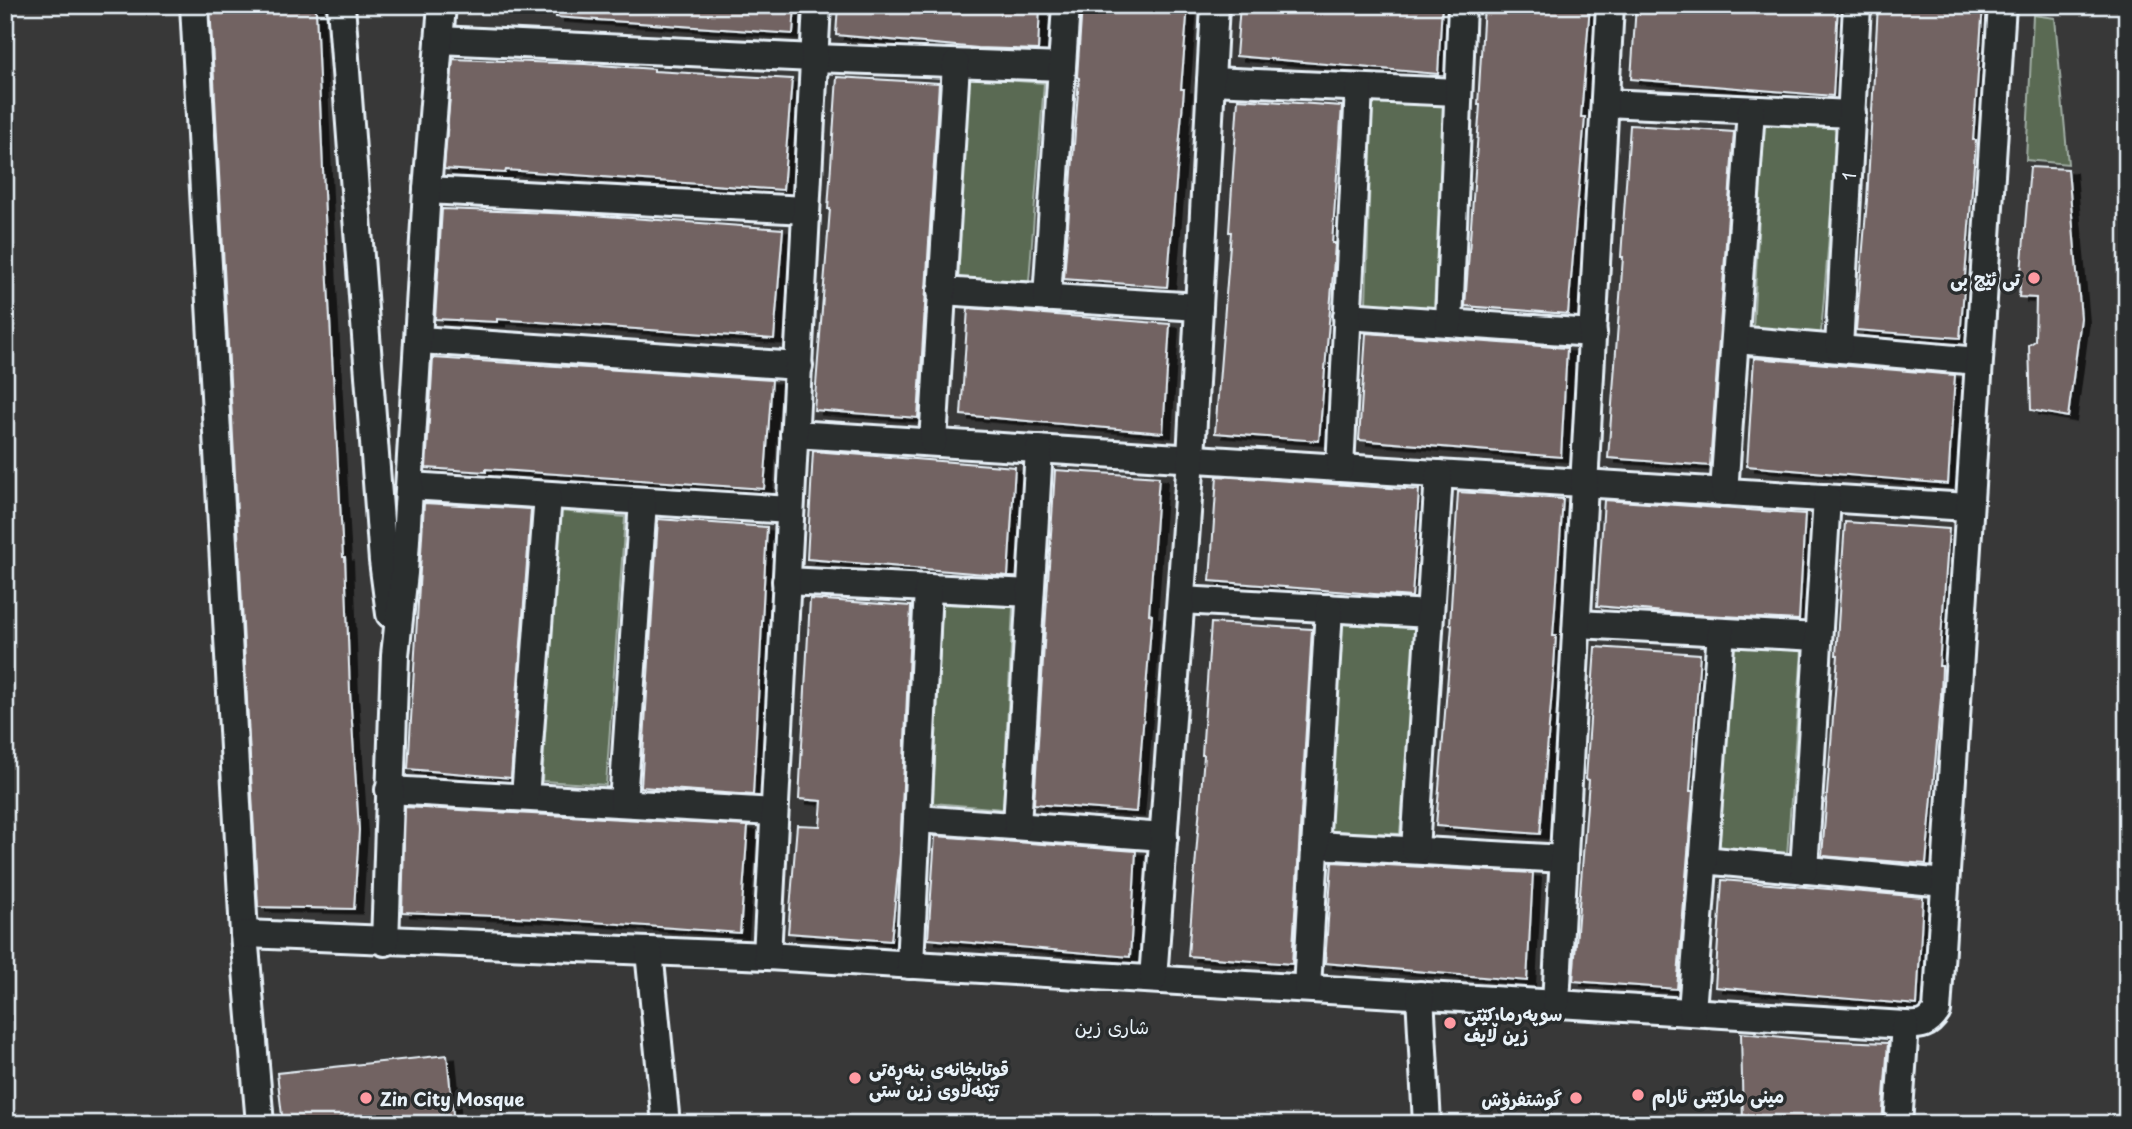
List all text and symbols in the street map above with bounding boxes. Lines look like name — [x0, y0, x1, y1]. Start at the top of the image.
street label: 1 — [1834, 171, 1862, 181]
place label: تی ئێچ بی — [1950, 265, 2021, 292]
marker: تی ئێچ بی — [2026, 270, 2042, 286]
place label: سوپەرماركێتی زین ڵایف — [1464, 1000, 1562, 1048]
district label: شاری زین — [1075, 1012, 1149, 1040]
marker: سوپەرماركێتی زین ڵایف — [1442, 1015, 1458, 1031]
place label: قوتابخانەی بنەڕەتی تێکەڵاوی زین ستی — [869, 1055, 1009, 1103]
marker: قوتابخانەی بنەڕەتی تێکەڵاوی زین ستی — [847, 1070, 863, 1086]
place label: مينی ماركێتی ئارام — [1652, 1082, 1784, 1111]
place label: Zin City Mosque — [380, 1085, 525, 1112]
place label: گوشتفرۆش — [1481, 1085, 1562, 1112]
marker: مينی ماركێتی ئارام — [1630, 1087, 1646, 1103]
marker: Zin City Mosque — [358, 1090, 374, 1106]
marker: گوشتفرۆش — [1568, 1090, 1584, 1106]

